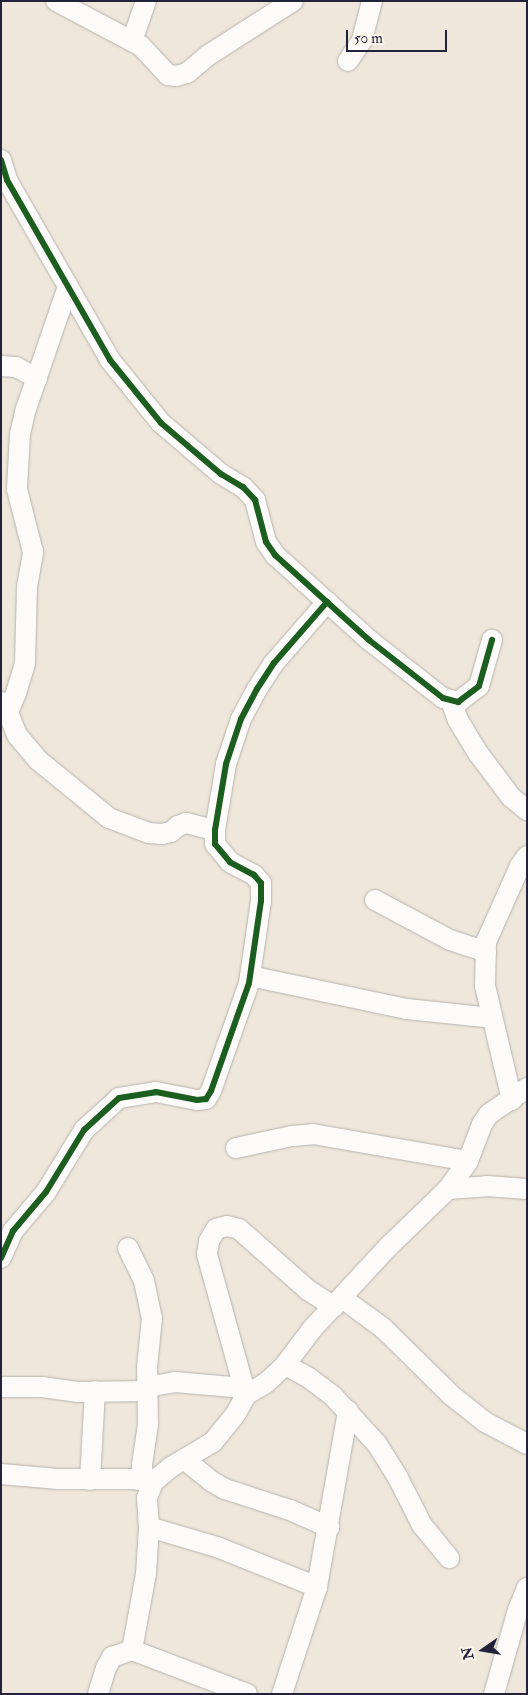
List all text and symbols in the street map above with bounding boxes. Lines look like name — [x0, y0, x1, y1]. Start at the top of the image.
scale bar — [348, 20, 449, 52]
text: 50 m — [354, 29, 383, 48]
north arrow — [458, 1625, 508, 1675]
text: N — [458, 1645, 478, 1662]

